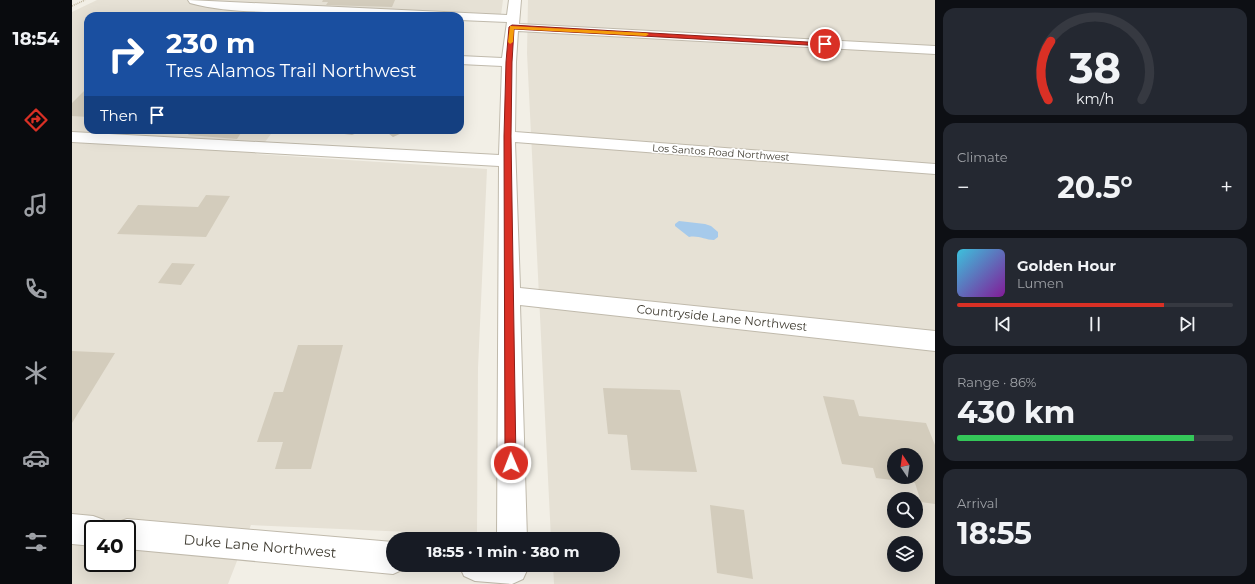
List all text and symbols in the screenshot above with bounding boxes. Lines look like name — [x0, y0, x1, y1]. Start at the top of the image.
text: 230 m — [166, 26, 255, 60]
pin — [808, 27, 842, 61]
text: 18:54 — [13, 28, 59, 50]
icon: right — [100, 28, 152, 80]
icon: arrive — [814, 33, 836, 55]
text: 38 — [1068, 42, 1121, 92]
text: Tres Alamos Trail Northwest — [166, 60, 417, 82]
text: km/h — [1076, 89, 1114, 107]
icon: arrive — [146, 104, 168, 126]
icon: directions — [22, 106, 50, 134]
text: Then — [100, 106, 138, 125]
street label: Los Santos Road Northwest — [652, 141, 790, 164]
text: Climate — [957, 149, 1008, 165]
text: 20.5° — [1057, 169, 1133, 206]
text: − — [957, 174, 970, 201]
text: + — [1220, 174, 1233, 201]
icon: music — [22, 191, 50, 219]
text: Golden Hour — [1017, 256, 1116, 275]
icon: phone — [22, 275, 50, 303]
text: Lumen — [1017, 275, 1064, 291]
street label: Countryside Lane Northwest — [636, 301, 808, 334]
icon: previous — [992, 313, 1014, 335]
icon: pause — [1084, 313, 1106, 335]
icon: next — [1176, 313, 1198, 335]
icon: climate — [22, 359, 50, 387]
text: Range · 86% — [957, 374, 1036, 390]
text: 430 km — [957, 394, 1075, 431]
position arrow — [490, 442, 532, 484]
icon: car — [22, 444, 50, 472]
north arrow — [887, 448, 923, 484]
map controls — [887, 448, 923, 572]
button: search — [887, 492, 923, 528]
text: Arrival — [957, 495, 998, 511]
text: 18:55 — [957, 515, 1032, 552]
speed limit sign: 40 — [84, 520, 136, 572]
icon: filters — [22, 528, 50, 556]
street label: Duke Lane Northwest — [183, 530, 337, 562]
button: layers — [887, 536, 923, 572]
text: 18:55 · 1 min · 380 m — [426, 542, 580, 561]

